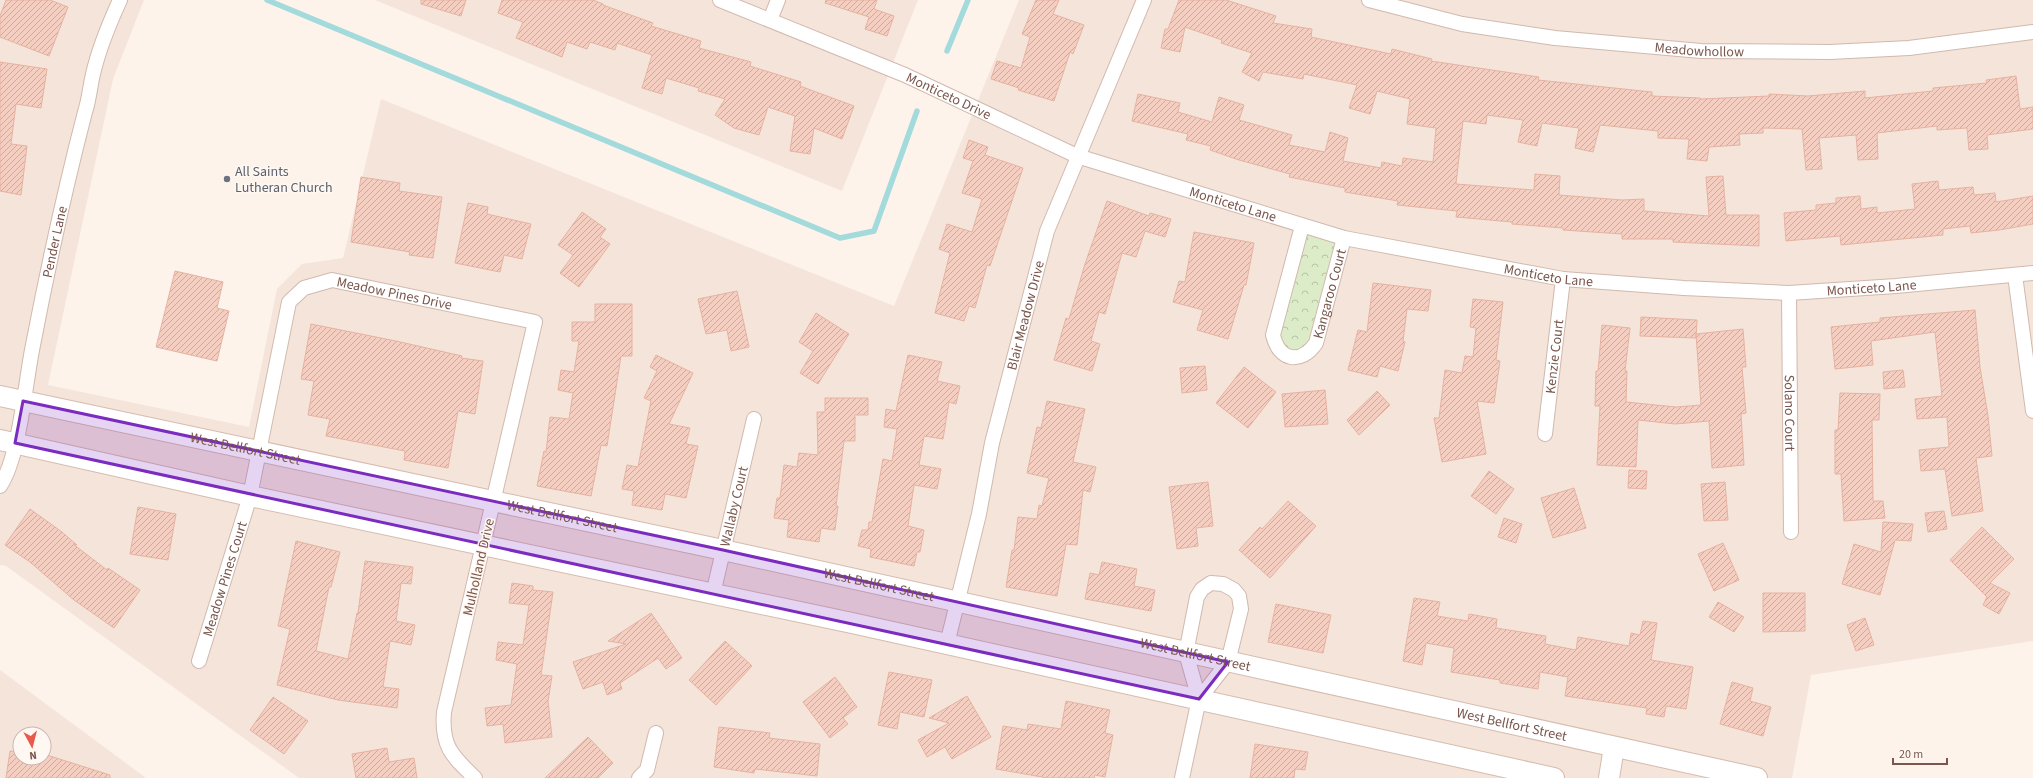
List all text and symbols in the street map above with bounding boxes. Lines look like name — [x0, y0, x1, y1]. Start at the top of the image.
street label: Meadowhollow — [1654, 38, 1744, 62]
street label: Monticeto Drive — [903, 68, 994, 125]
place label: All Saints Lutheran Church — [235, 162, 333, 198]
marker: All Saints Lutheran Church — [222, 174, 232, 184]
street label: Monticeto Lane — [1187, 182, 1279, 228]
street label: Pender Lane — [38, 204, 73, 280]
street label: Kangaroo Court — [1309, 247, 1352, 341]
street label: Blair Meadow Drive — [1002, 258, 1050, 373]
street label: Monticeto Lane — [1502, 259, 1594, 292]
street label: Meadow Pines Drive — [335, 272, 454, 316]
street label: Monticeto Lane — [1826, 275, 1917, 302]
street label: Kenzie Court — [1541, 318, 1569, 395]
street label: Solano Court — [1779, 375, 1799, 452]
street label: West Bellfort Street — [188, 428, 303, 471]
street label: Wallaby Court — [715, 464, 754, 549]
street label: West Bellfort Street — [505, 495, 620, 538]
street label: Mulholland Drive — [458, 517, 500, 618]
street label: Meadow Pines Court — [198, 519, 253, 639]
street label: West Bellfort Street — [822, 564, 936, 607]
street label: West Bellfort Street — [1138, 633, 1253, 677]
street label: West Bellfort Street — [1455, 703, 1569, 747]
north arrow — [12, 726, 52, 766]
scale bar — [1893, 740, 1947, 766]
text: 20 m — [1899, 746, 1923, 763]
text: N — [29, 748, 38, 763]

